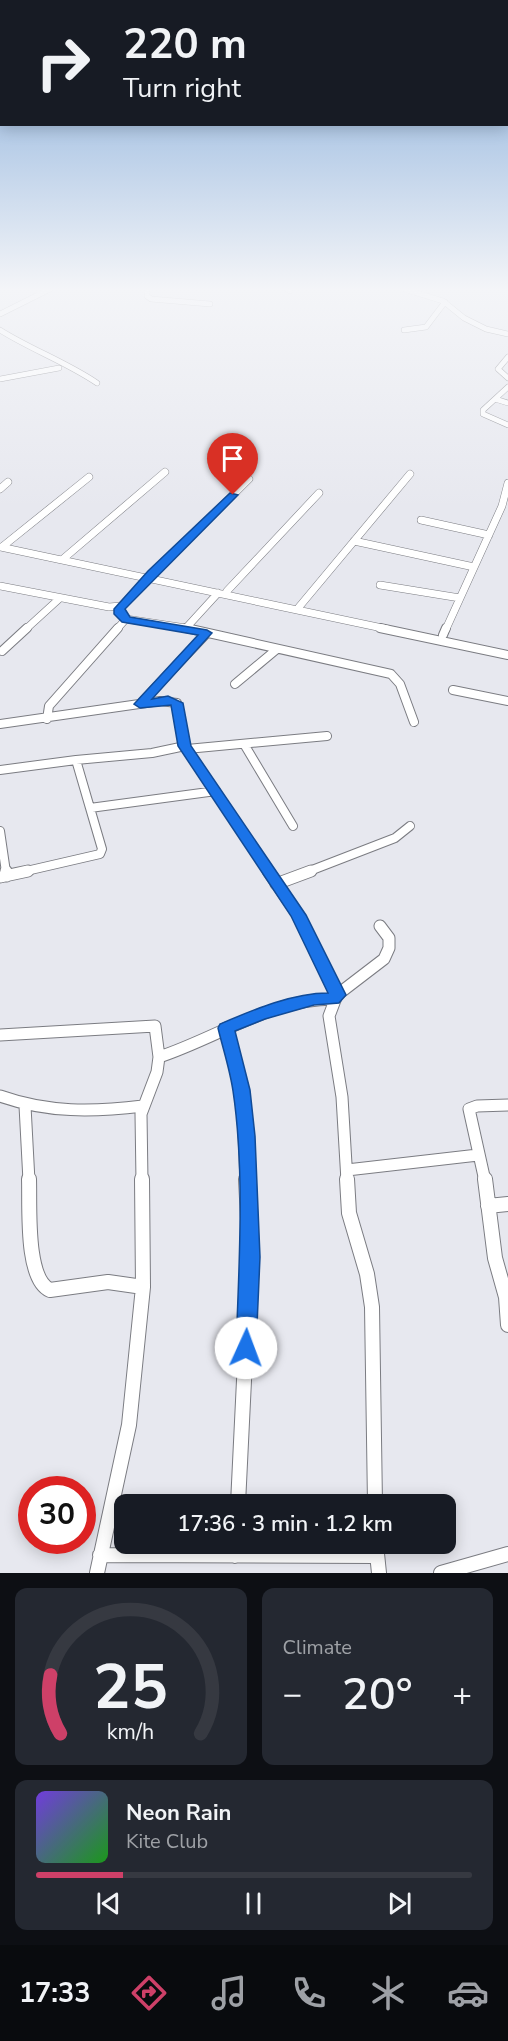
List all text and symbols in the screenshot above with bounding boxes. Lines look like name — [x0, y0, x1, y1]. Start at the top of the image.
text: 220 m — [123, 16, 247, 73]
icon: right — [24, 24, 102, 102]
text: Turn right — [123, 70, 241, 107]
pin — [207, 433, 258, 495]
icon: arrive — [216, 442, 249, 475]
position arrow — [214, 1316, 278, 1380]
speed limit sign: 30 — [18, 1476, 96, 1554]
text: 17:36 · 3 min · 1.2 km — [177, 1509, 393, 1539]
text: Climate — [283, 1634, 352, 1661]
text: 25 — [93, 1645, 168, 1730]
text: 20° — [342, 1664, 413, 1725]
text: − — [283, 1672, 302, 1717]
text: + — [452, 1672, 472, 1717]
text: km/h — [107, 1717, 154, 1747]
text: Neon Rain — [126, 1798, 231, 1828]
text: Kite Club — [126, 1828, 208, 1855]
icon: previous — [92, 1887, 125, 1920]
icon: pause — [237, 1887, 270, 1920]
icon: next — [383, 1887, 416, 1920]
icon: directions — [128, 1972, 170, 2014]
icon: music — [208, 1972, 250, 2014]
icon: phone — [288, 1972, 330, 2014]
icon: climate — [367, 1972, 409, 2014]
icon: car — [447, 1972, 489, 2014]
text: 17:33 — [19, 1975, 90, 2012]

